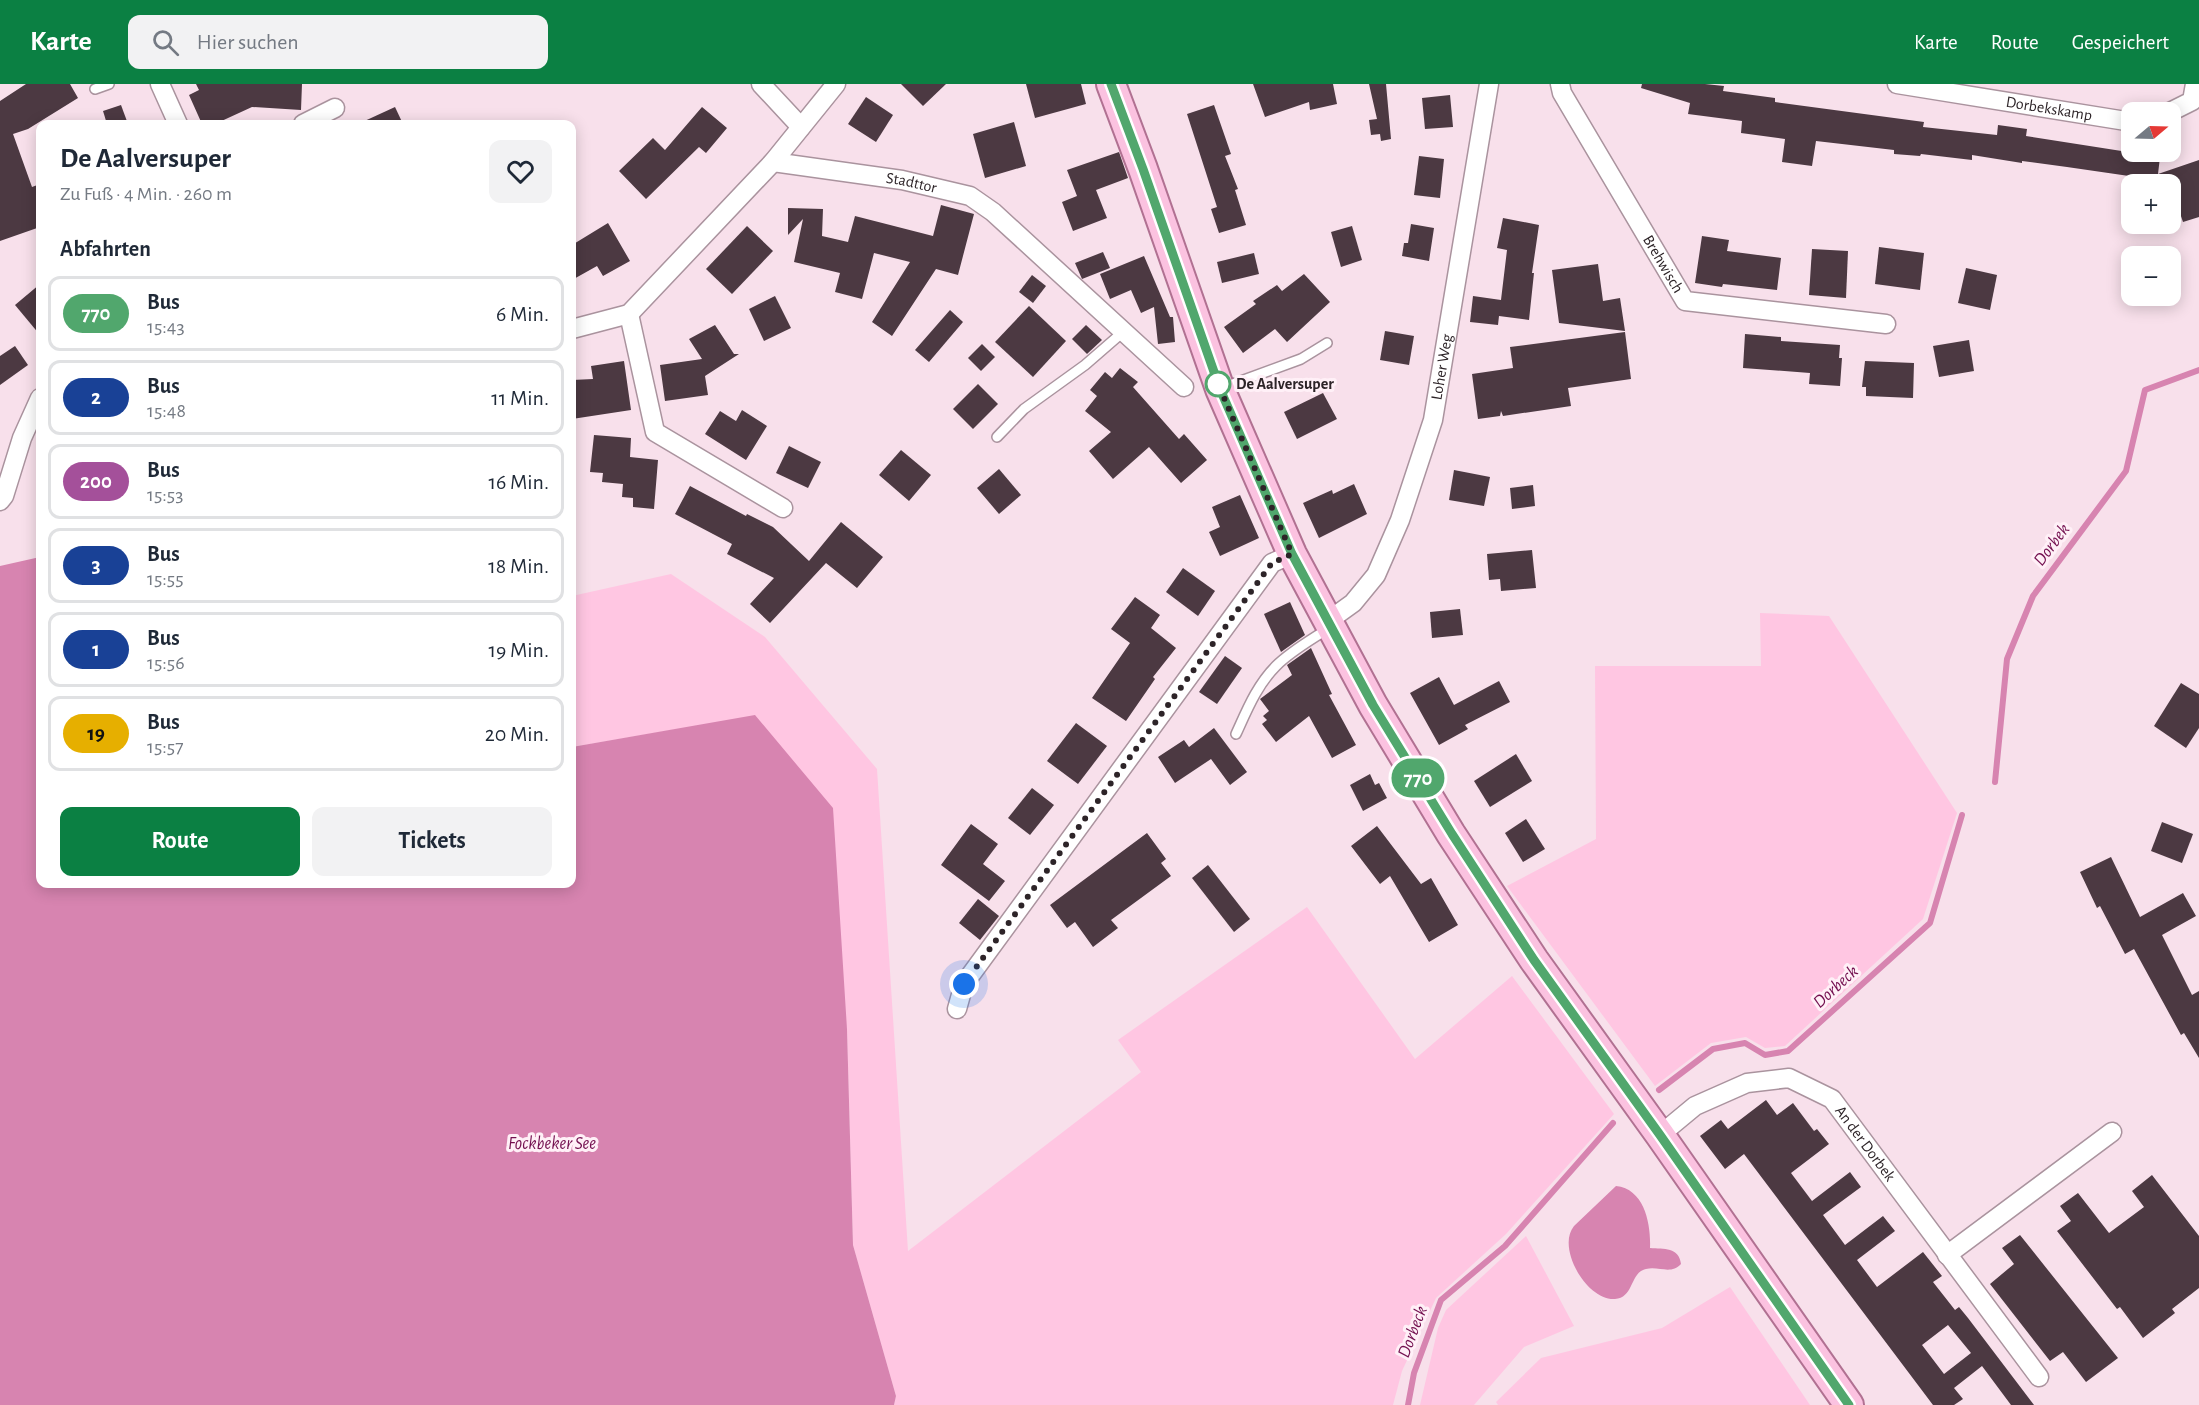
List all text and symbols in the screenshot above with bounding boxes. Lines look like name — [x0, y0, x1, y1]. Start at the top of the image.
search box — [128, 15, 548, 69]
icon: search — [149, 26, 182, 59]
text: Karte — [30, 28, 92, 56]
text: Hier suchen — [197, 31, 299, 53]
text: Karte — [1914, 32, 1958, 53]
text: Route — [1991, 32, 2039, 53]
text: Gespeichert — [2072, 32, 2169, 53]
street label: Dorbekskamp — [2005, 94, 2093, 123]
north arrow — [2121, 102, 2181, 162]
map controls — [2121, 102, 2181, 306]
button: heart — [489, 140, 552, 203]
text: De Aalversuper — [60, 145, 231, 173]
street label: Stadttor — [885, 170, 939, 196]
button: + — [2121, 174, 2181, 234]
text: Zu Fuß · 4 Min. · 260 m — [60, 184, 232, 204]
street label: Brehwisch — [1640, 232, 1686, 296]
text: Abfahrten — [60, 238, 151, 260]
button: − — [2121, 246, 2181, 306]
text: Bus — [147, 291, 180, 313]
text: 770 — [81, 303, 111, 324]
text: 6 Min. — [496, 303, 549, 325]
text: 15:43 — [147, 317, 185, 337]
street label: Loher Weg — [1428, 333, 1455, 401]
marker: De Aalversuper — [1205, 371, 1231, 397]
text: Bus — [147, 375, 180, 397]
place label: De Aalversuper — [1236, 376, 1334, 392]
text: 2 — [91, 387, 101, 408]
text: 11 Min. — [491, 387, 549, 409]
text: 15:48 — [147, 401, 186, 421]
text: Bus — [147, 459, 180, 481]
text: 200 — [80, 471, 112, 492]
text: 16 Min. — [488, 471, 549, 493]
text: 15:53 — [147, 485, 183, 505]
water label: Dorbek — [2031, 521, 2073, 569]
text: Bus — [147, 543, 180, 565]
text: 3 — [91, 555, 101, 576]
text: 18 Min. — [488, 555, 549, 577]
text: 15:55 — [147, 569, 184, 589]
text: Bus — [147, 627, 180, 649]
text: 1 — [92, 639, 100, 660]
text: 19 Min. — [488, 639, 549, 661]
text: 15:56 — [147, 653, 185, 673]
text: Bus — [147, 711, 180, 733]
text: 19 — [87, 723, 105, 744]
text: 20 Min. — [485, 723, 549, 745]
text: 15:57 — [147, 737, 184, 757]
line badge: 770 — [1384, 758, 1452, 798]
text: 770 — [1403, 768, 1433, 789]
button: Route — [60, 807, 300, 876]
button: Tickets — [312, 807, 552, 876]
water label: Dorbeck — [1810, 962, 1862, 1012]
your location — [949, 969, 979, 999]
street label: An der Dorbek — [1832, 1103, 1899, 1185]
water label: Fockbeker See — [508, 1135, 596, 1153]
water label: Dorbeck — [1395, 1304, 1431, 1360]

